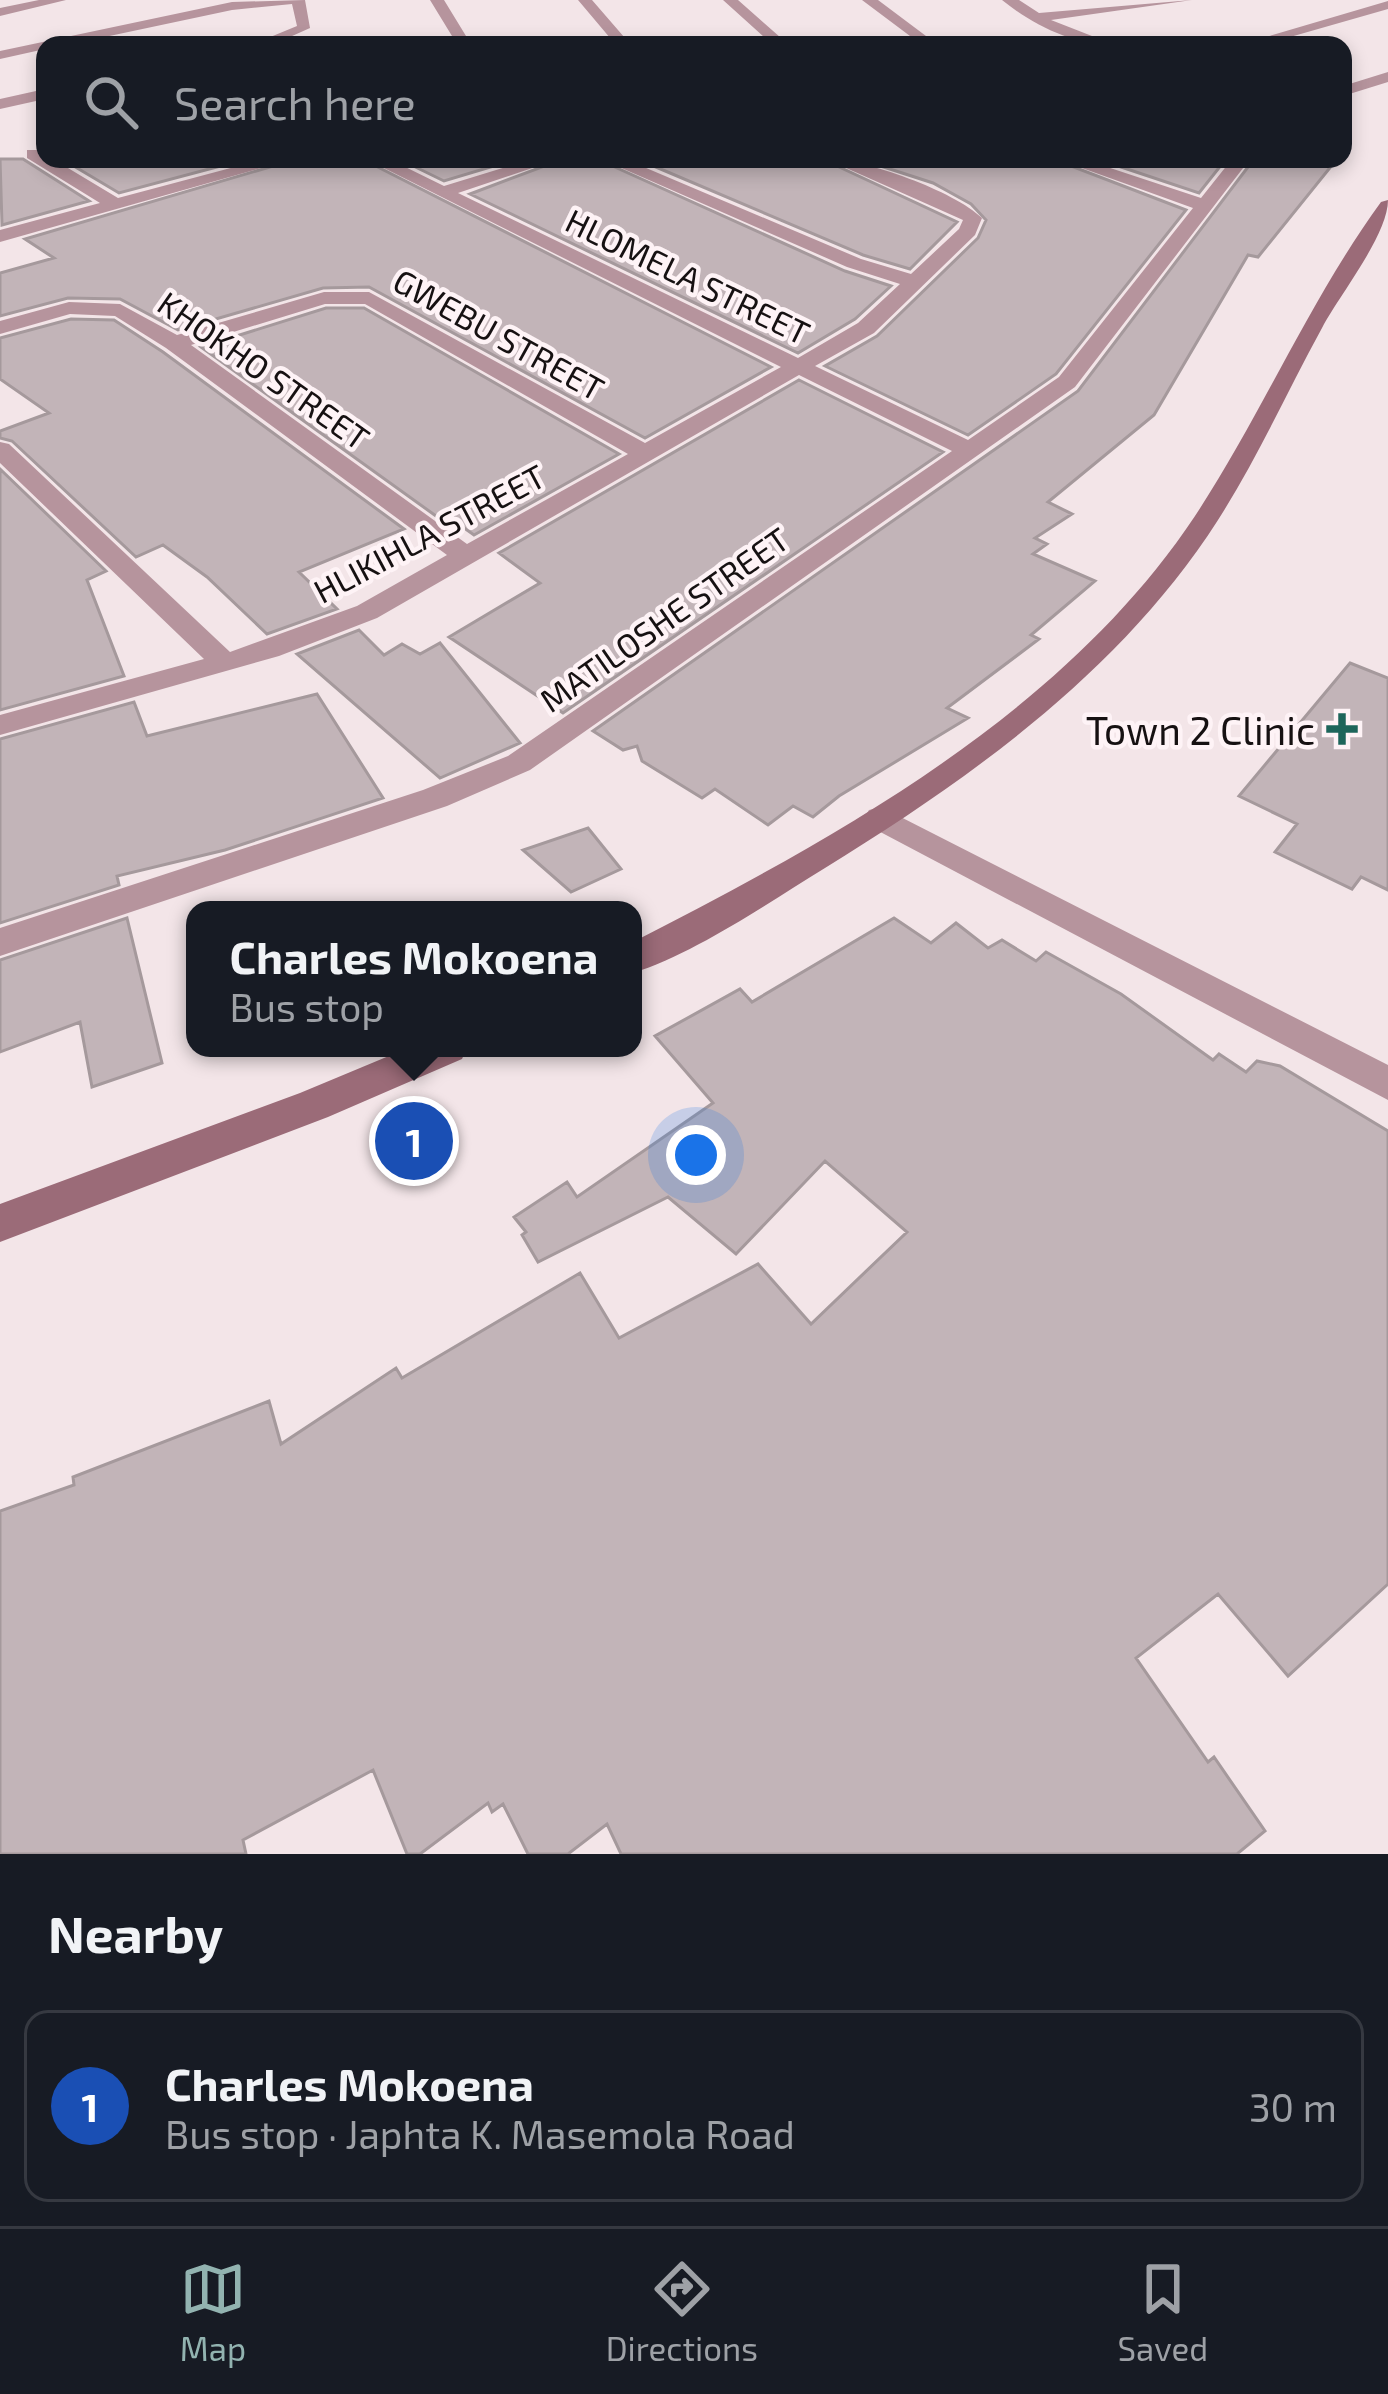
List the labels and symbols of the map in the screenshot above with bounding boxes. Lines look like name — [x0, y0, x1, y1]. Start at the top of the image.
street label: HLOMELA STREET — [560, 200, 816, 352]
street label: GWEBU STREET — [387, 260, 611, 408]
street label: KHOKHO STREET — [151, 282, 377, 458]
street label: HLIKIHLA STREET — [307, 455, 551, 611]
street label: MATILOSHE STREET — [532, 518, 796, 720]
place label: Town 2 Clinic — [1086, 706, 1315, 753]
marker: Town 2 Clinic — [1326, 713, 1358, 745]
pin: 1 — [375, 1096, 453, 1186]
your location — [666, 1125, 726, 1185]

